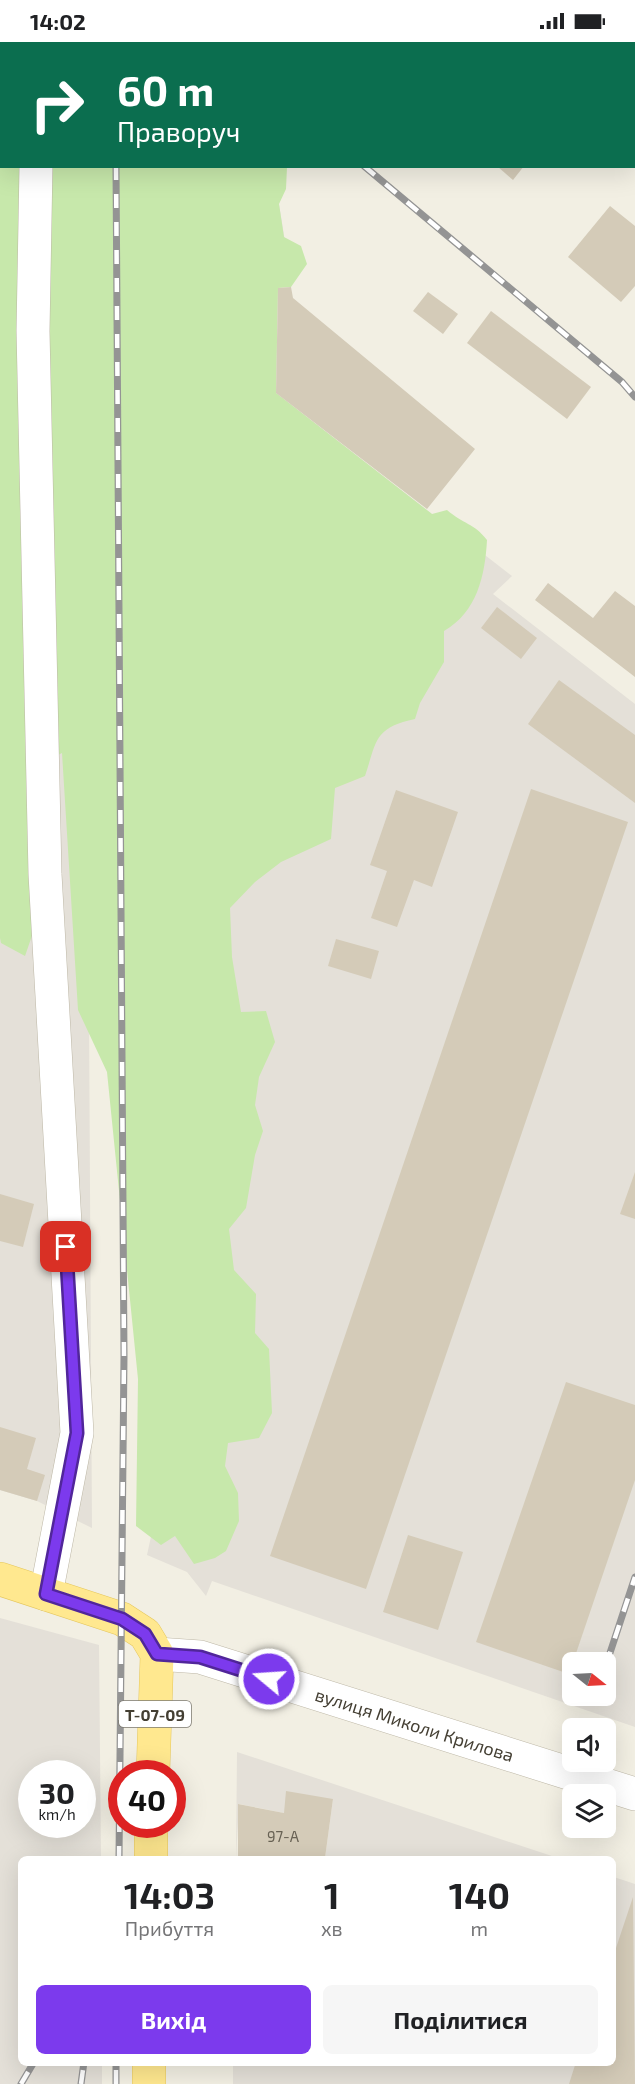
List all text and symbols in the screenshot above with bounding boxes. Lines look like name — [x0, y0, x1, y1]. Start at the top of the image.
text: 14:02 — [30, 8, 86, 34]
text: 60 m — [117, 64, 214, 114]
icon: right — [18, 66, 96, 144]
text: Праворуч — [117, 115, 240, 147]
pin — [40, 1221, 91, 1272]
icon: arrive — [49, 1230, 82, 1263]
position arrow — [237, 1647, 301, 1711]
north arrow — [562, 1652, 616, 1706]
map controls — [562, 1652, 616, 1838]
street label: вулиця Миколи Крилова — [312, 1683, 517, 1766]
road number: Т-07-09 — [119, 1701, 191, 1727]
button: sound — [562, 1718, 616, 1772]
speed limit sign: 40 — [108, 1760, 186, 1838]
text: 30 — [39, 1774, 75, 1810]
button: layers — [562, 1784, 616, 1838]
text: km/h — [38, 1805, 76, 1823]
house number: 97-А — [267, 1827, 300, 1845]
text: 14:03 — [124, 1873, 215, 1916]
text: 1 — [324, 1873, 340, 1916]
text: 140 — [449, 1873, 510, 1916]
text: Прибуття — [125, 1916, 214, 1940]
text: хв — [321, 1916, 343, 1940]
text: m — [471, 1916, 488, 1940]
button: Вихід — [36, 1985, 311, 2054]
button: Поділитися — [323, 1985, 598, 2054]

